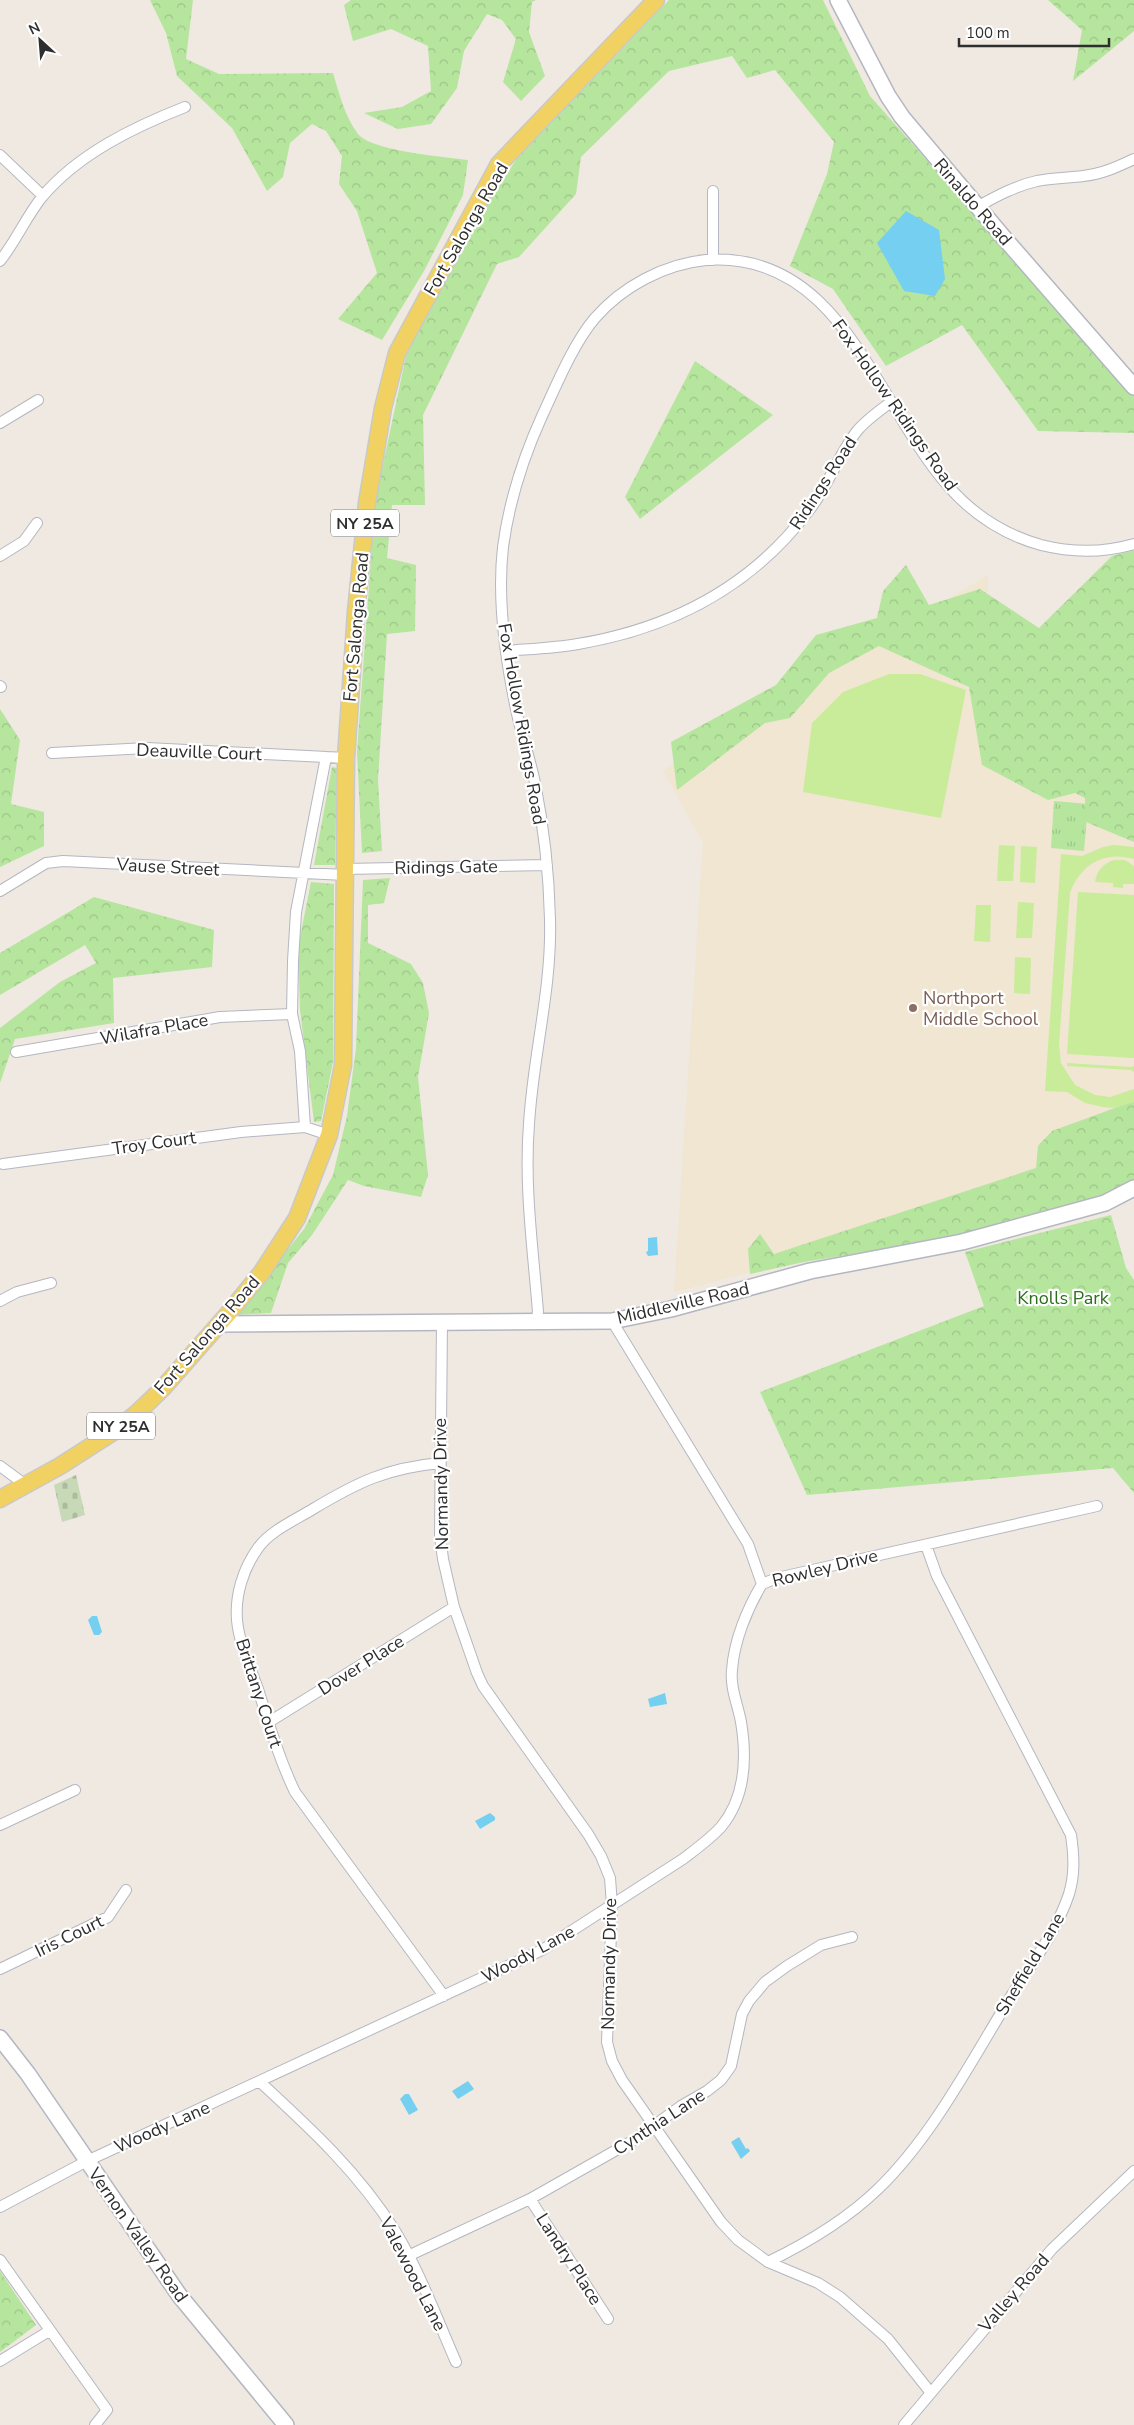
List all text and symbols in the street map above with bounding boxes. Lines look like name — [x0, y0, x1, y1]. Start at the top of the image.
north arrow — [15, 15, 65, 65]
scale bar — [959, 15, 1109, 47]
text: N — [26, 18, 43, 40]
text: 100 m — [966, 23, 1010, 43]
street label: Rinaldo Road — [928, 153, 1018, 251]
street label: Fort Salonga Road — [418, 158, 514, 300]
street label: Fox Hollow Ridings Road — [827, 315, 963, 495]
street label: Ridings Road — [784, 432, 862, 534]
road number: NY 25A — [331, 509, 399, 536]
street label: Fort Salonga Road — [338, 551, 374, 703]
street label: Fox Hollow Ridings Road — [492, 621, 552, 827]
street label: Deauville Court — [136, 738, 263, 766]
street label: Vause Street — [115, 852, 221, 882]
street label: Ridings Gate — [394, 854, 498, 880]
place label: Northport Middle School — [923, 986, 1039, 1031]
marker: Northport Middle School — [907, 1002, 919, 1014]
street label: Wilafra Place — [98, 1008, 210, 1050]
street label: Troy Court — [111, 1125, 198, 1161]
street label: Fort Salonga Road — [149, 1271, 265, 1399]
street label: Middleville Road — [614, 1276, 752, 1330]
park label: Knolls Park — [1017, 1286, 1110, 1310]
road number: NY 25A — [87, 1412, 155, 1440]
street label: Normandy Drive — [428, 1418, 454, 1550]
street label: Rowley Drive — [770, 1543, 880, 1593]
street label: Dover Place — [314, 1629, 408, 1701]
street label: Brittany Court — [230, 1635, 288, 1751]
street label: Normandy Drive — [596, 1898, 622, 2030]
street label: Sheffield Lane — [990, 1908, 1070, 2020]
street label: Iris Court — [31, 1909, 108, 1963]
street label: Woody Lane — [477, 1919, 579, 1989]
street label: Cynthia Lane — [608, 2083, 710, 2161]
street label: Woody Lane — [110, 2095, 214, 2159]
street label: Vernon Valley Road — [82, 2162, 193, 2307]
street label: Landry Place — [530, 2208, 608, 2310]
street label: Valewood Lane — [374, 2212, 452, 2335]
street label: Valley Road — [973, 2249, 1055, 2338]

